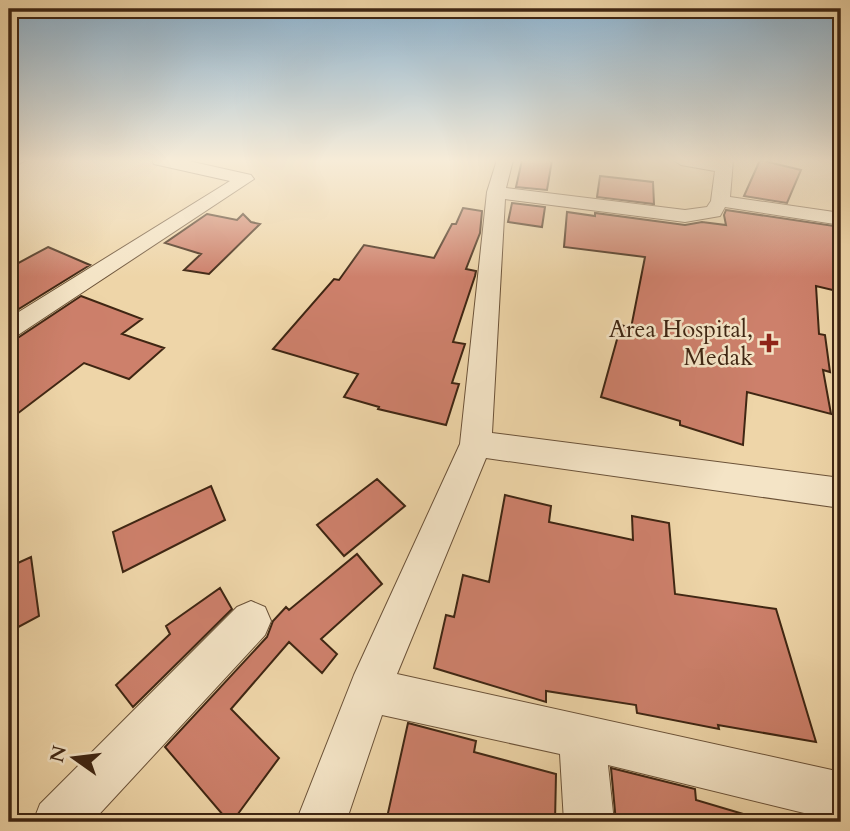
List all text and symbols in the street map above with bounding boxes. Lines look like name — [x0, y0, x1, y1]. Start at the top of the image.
place label: Area Hospital, Medak — [609, 313, 753, 374]
marker: Area Hospital, Medak — [759, 333, 779, 353]
north arrow — [38, 722, 108, 792]
text: N — [44, 742, 73, 765]

